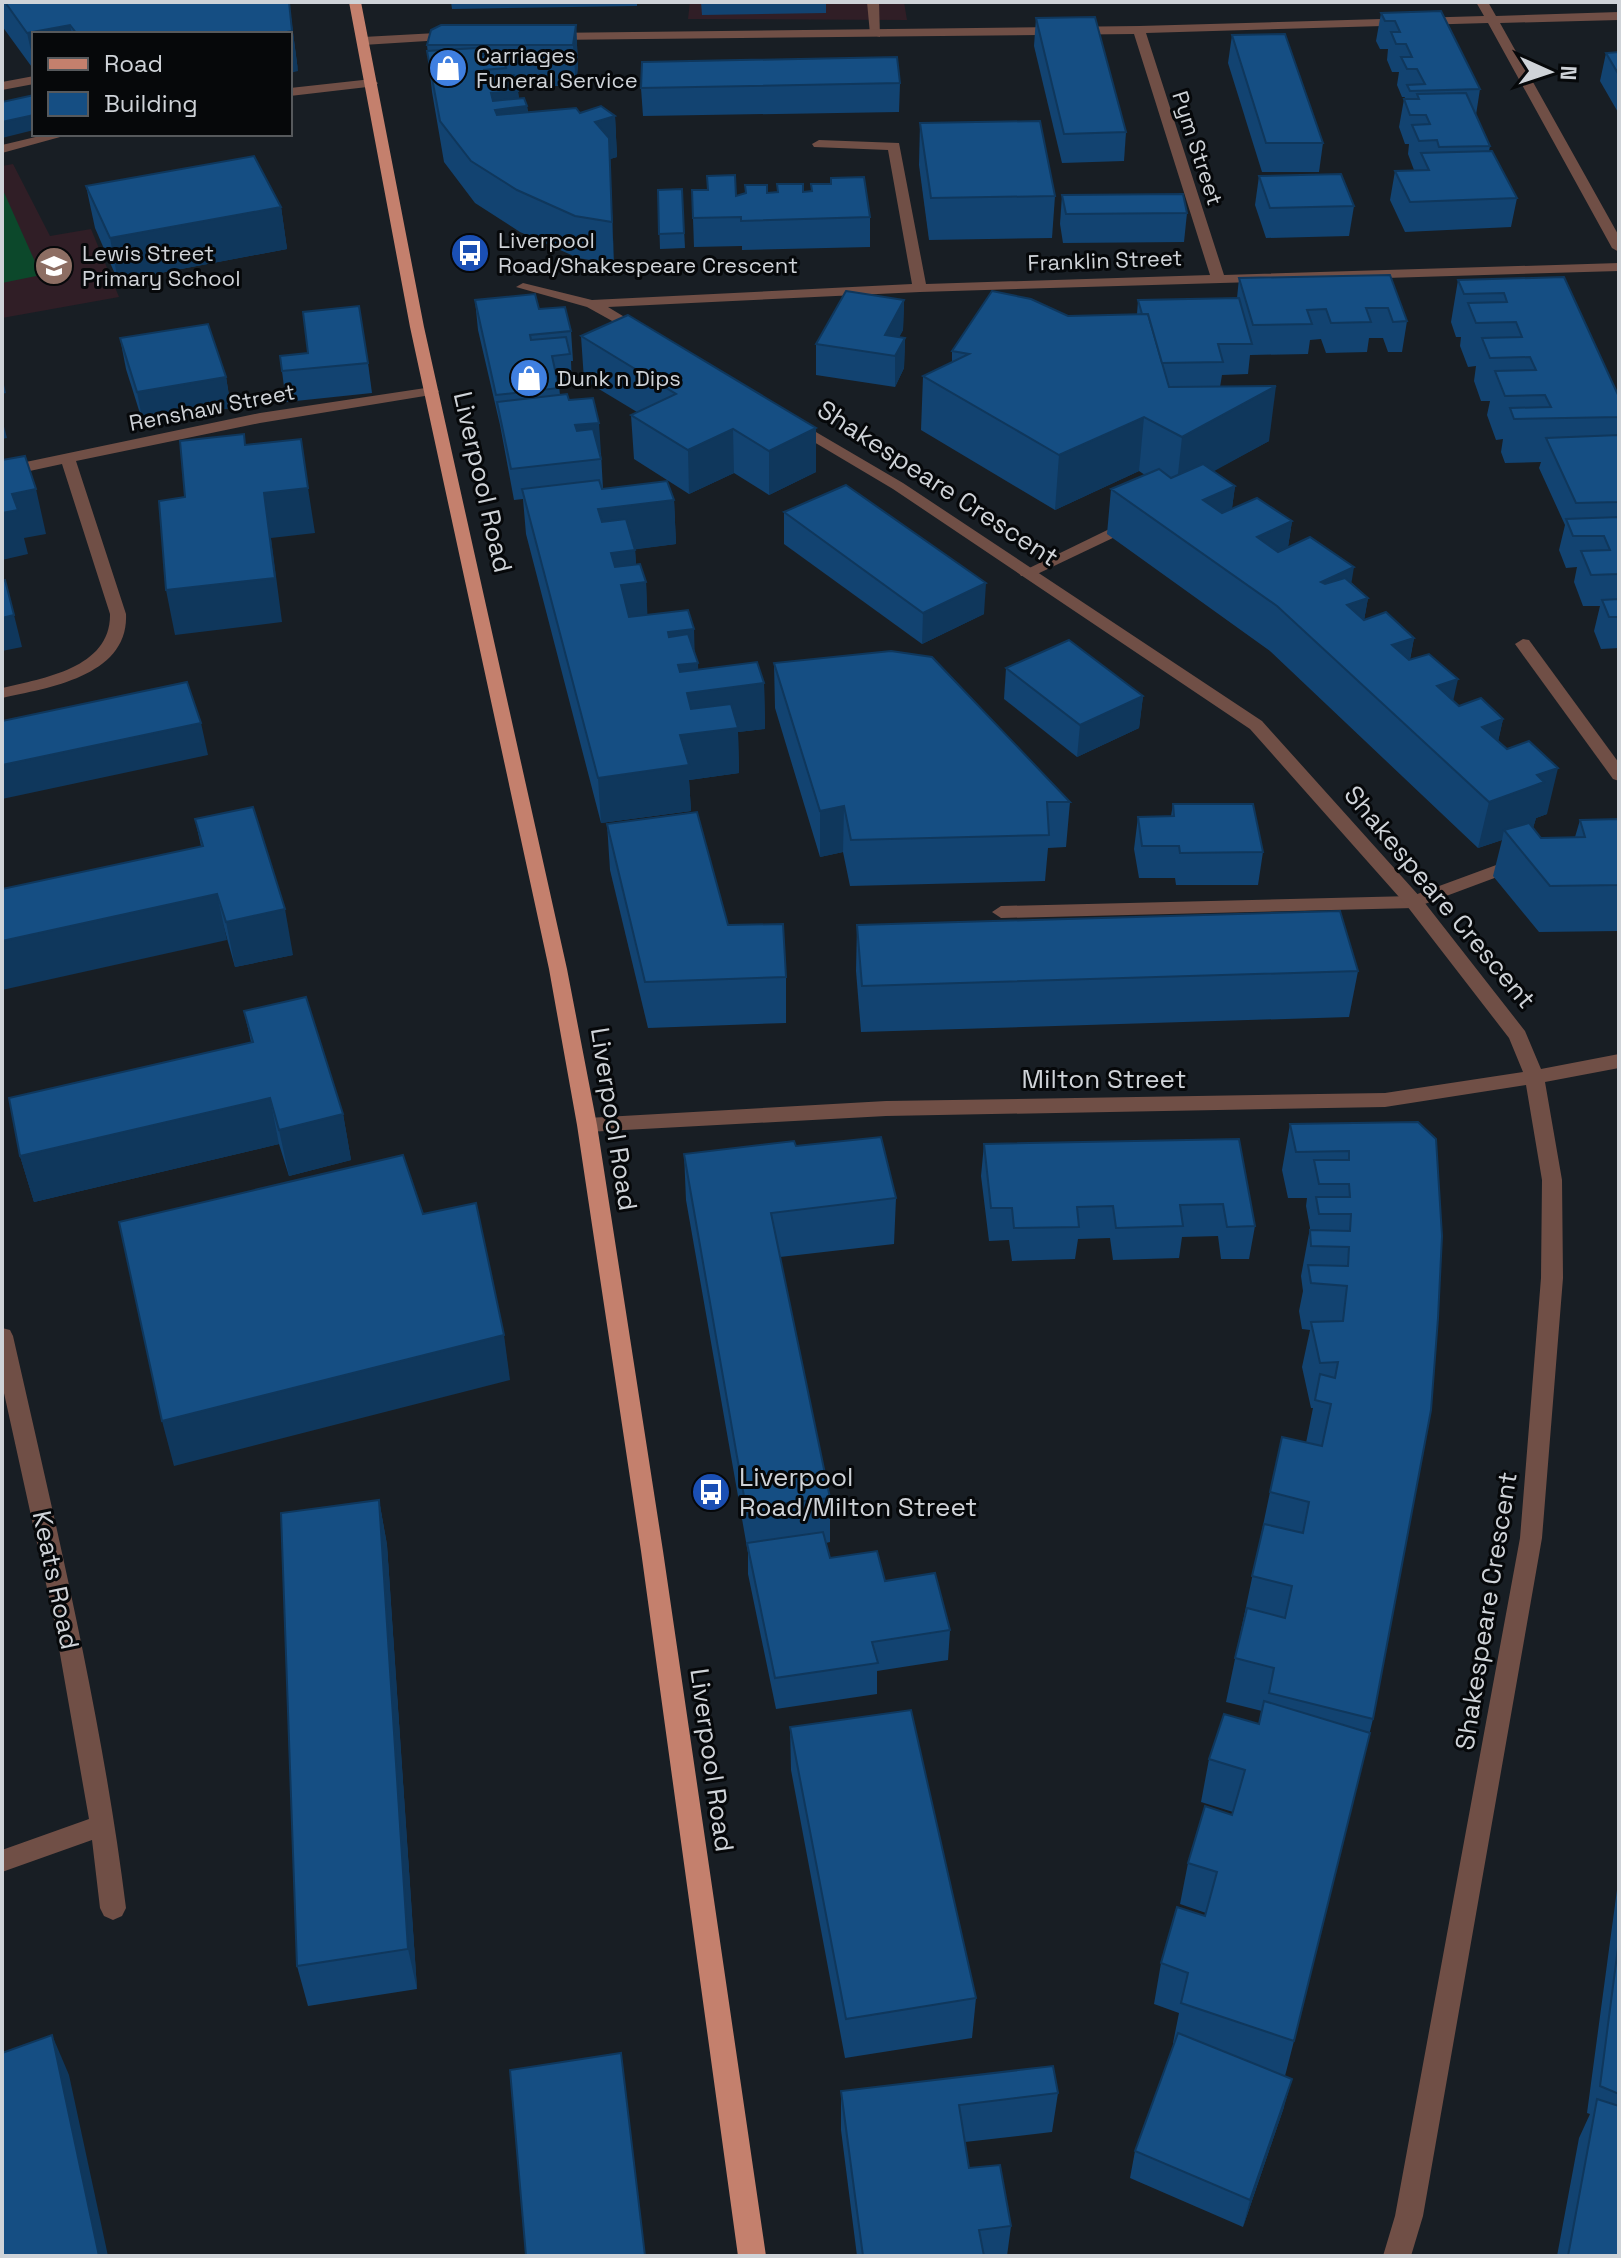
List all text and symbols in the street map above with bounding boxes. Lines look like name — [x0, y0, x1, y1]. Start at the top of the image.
legend — [32, 32, 292, 136]
north arrow — [1509, 32, 1589, 112]
place label: Carriages Funeral Service — [476, 41, 638, 94]
shop icon: Carriages Funeral Service — [427, 47, 469, 89]
text: Road — [104, 48, 163, 79]
text: N — [1555, 65, 1583, 81]
street label: Pym Street — [1166, 87, 1230, 209]
text: Building — [104, 88, 198, 119]
place label: Liverpool Road/Shakespeare Crescent — [498, 226, 798, 279]
bus stop icon: Liverpool Road/Shakespeare Crescent — [449, 232, 491, 274]
place label: Lewis Street Primary School — [82, 239, 241, 292]
street label: Franklin Street — [1027, 243, 1183, 277]
school or university icon: Lewis Street Primary School — [33, 245, 75, 287]
shop icon: Dunk n Dips — [508, 357, 550, 399]
place label: Dunk n Dips — [557, 364, 681, 392]
street label: Renshaw Street — [127, 377, 297, 437]
street label: Liverpool Road — [446, 388, 520, 576]
street label: Shakespeare Crescent — [811, 392, 1065, 574]
street label: Shakespeare Crescent — [1337, 778, 1543, 1016]
street label: Liverpool Road — [583, 1025, 645, 1213]
street label: Milton Street — [1022, 1062, 1186, 1096]
place label: Liverpool Road/Milton Street — [739, 1460, 977, 1524]
street label: Shakespeare Crescent — [1447, 1469, 1525, 1753]
bus stop icon: Liverpool Road/Milton Street — [690, 1471, 732, 1513]
street label: Keats Road — [25, 1507, 87, 1653]
street label: Liverpool Road — [682, 1666, 742, 1854]

